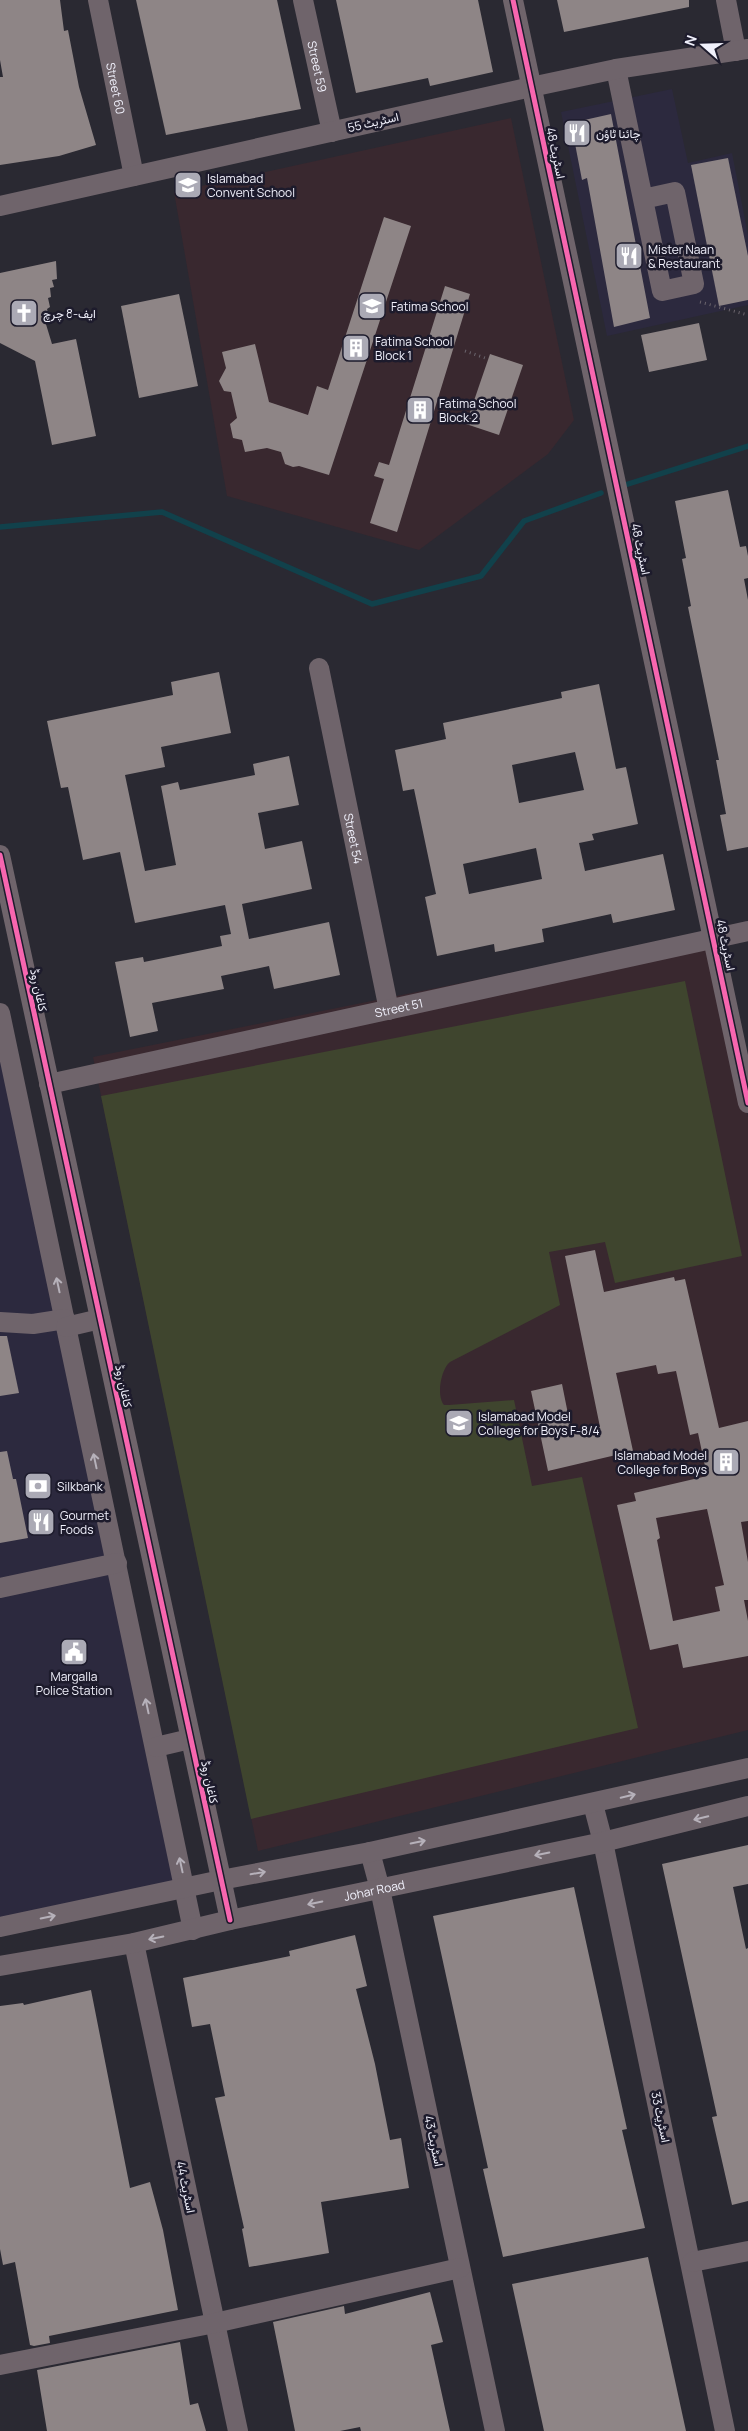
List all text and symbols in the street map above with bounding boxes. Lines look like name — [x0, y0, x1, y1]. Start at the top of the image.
north arrow — [678, 20, 728, 70]
text: N — [680, 32, 701, 48]
street label: Street 59 — [304, 39, 331, 94]
street label: Street 60 — [102, 61, 130, 116]
street label: اسٹریٹ 55 — [346, 108, 400, 136]
restaurant icon: چائنا ٹاؤن — [562, 118, 592, 148]
place label: چائنا ٹاؤن — [596, 125, 641, 142]
street label: اسٹریٹ 48 — [542, 126, 570, 180]
school or university icon: Islamabad Convent School — [173, 170, 203, 200]
place label: Islamabad Convent School — [207, 170, 295, 201]
restaurant icon: Mister Naan & Restaurant — [614, 241, 644, 271]
place label: Mister Naan & Restaurant — [648, 241, 721, 272]
school or university icon: Fatima School — [357, 291, 387, 321]
church icon: ایف-8 چرچ — [9, 298, 39, 328]
place label: Fatima School — [391, 298, 469, 315]
place label: ایف-8 چرچ — [43, 305, 96, 323]
building icon: Fatima School Block 1 — [341, 333, 371, 363]
place label: Fatima School Block 1 — [375, 333, 453, 364]
building icon: Fatima School Block 2 — [405, 395, 435, 425]
place label: Fatima School Block 2 — [439, 395, 517, 426]
street label: اسٹریٹ 48 — [627, 522, 655, 576]
street label: Street 54 — [340, 811, 367, 865]
street label: اسٹریٹ 48 — [712, 918, 740, 972]
street label: کاغان روڈ — [26, 967, 52, 1013]
street label: Street 51 — [373, 994, 425, 1021]
one-way arrow — [53, 1278, 62, 1294]
street label: کاغان روڈ — [111, 1363, 137, 1409]
school or university icon: Islamabad Model College for Boys F-8/4 — [444, 1408, 474, 1438]
place label: Islamabad Model College for Boys F-8/4 — [478, 1408, 600, 1439]
place label: Islamabad Model College for Boys — [614, 1447, 707, 1478]
building icon: Islamabad Model College for Boys — [711, 1447, 741, 1477]
one-way arrow — [90, 1454, 99, 1470]
bank icon: Silkbank — [23, 1471, 53, 1501]
place label: Silkbank — [57, 1478, 104, 1495]
restaurant icon: Gourmet Foods — [26, 1507, 56, 1537]
place label: Gourmet Foods — [60, 1507, 109, 1538]
public building icon: Margalla Police Station — [59, 1637, 89, 1667]
place label: Margalla Police Station — [36, 1668, 112, 1699]
one-way arrow — [142, 1698, 151, 1714]
street label: کاغان روڈ — [197, 1759, 223, 1805]
one-way arrow — [619, 1791, 635, 1800]
one-way arrow — [693, 1813, 709, 1823]
one-way arrow — [409, 1837, 425, 1846]
one-way arrow — [535, 1850, 551, 1860]
one-way arrow — [175, 1857, 185, 1873]
one-way arrow — [250, 1867, 266, 1877]
street label: Johar Road — [342, 1875, 406, 1904]
one-way arrow — [307, 1898, 323, 1908]
one-way arrow — [39, 1911, 55, 1921]
one-way arrow — [149, 1934, 165, 1943]
street label: اسٹریٹ 33 — [647, 2090, 675, 2144]
street label: اسٹریٹ 43 — [420, 2114, 448, 2168]
street label: اسٹریٹ 44 — [172, 2160, 200, 2214]

